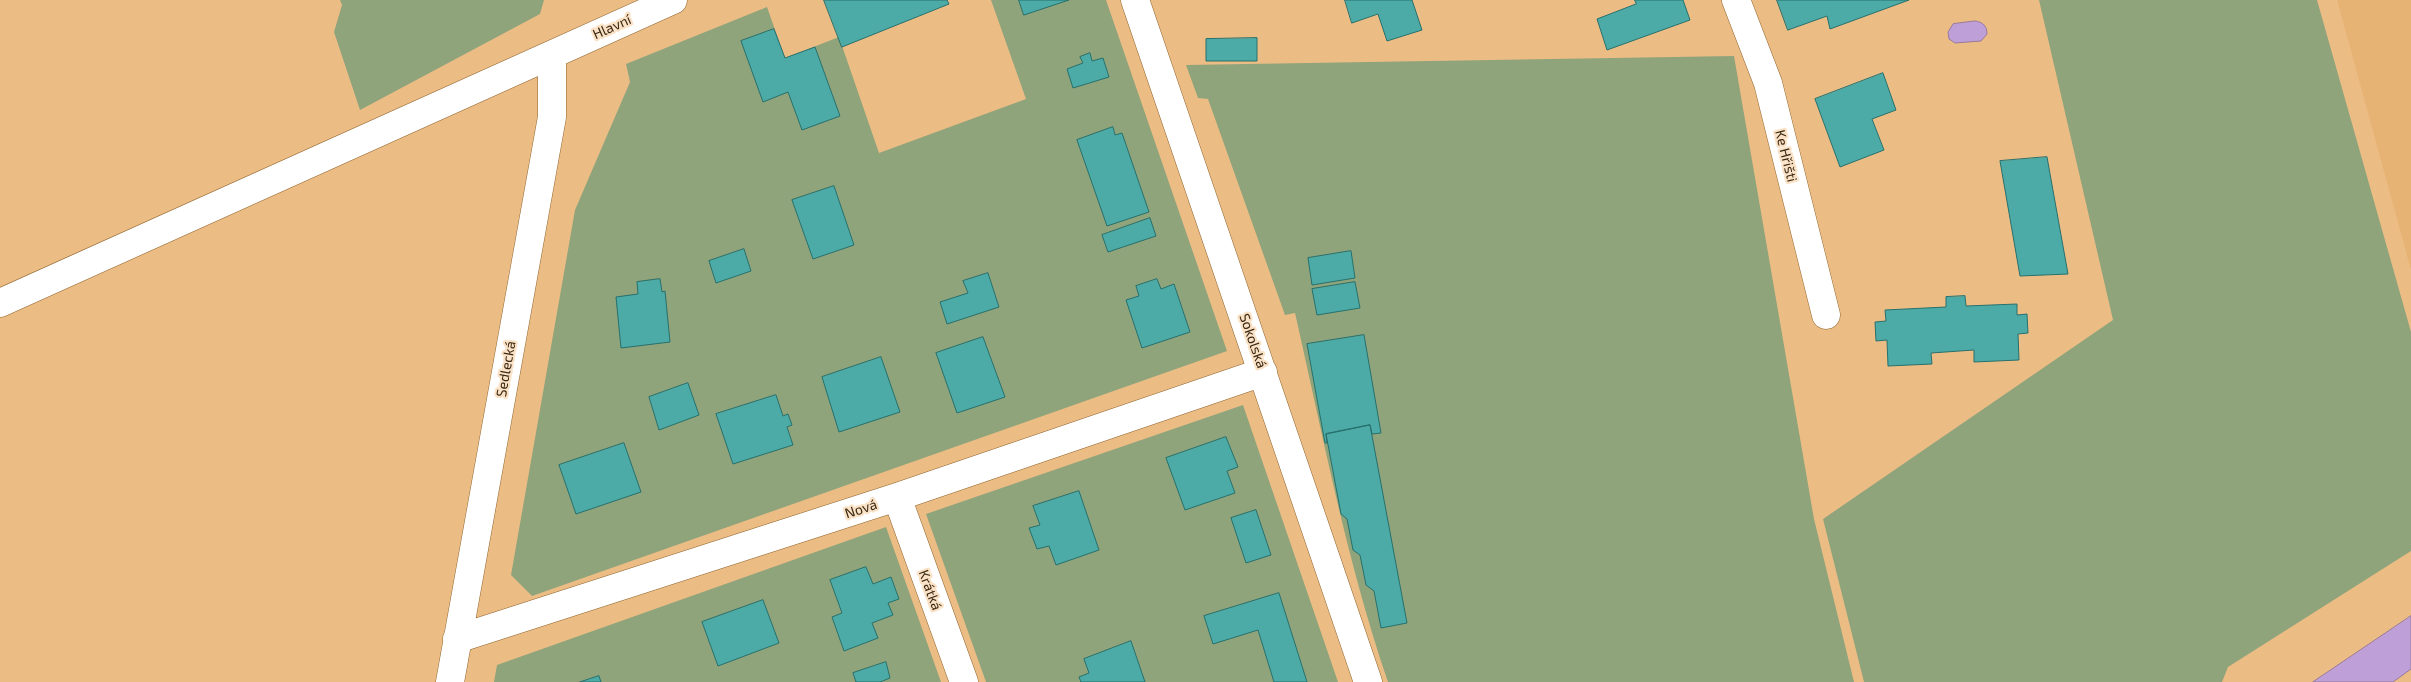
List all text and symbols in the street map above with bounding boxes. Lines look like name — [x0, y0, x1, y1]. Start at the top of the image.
street label: Hlavní — [590, 11, 634, 43]
street label: Ke Hřišti — [1771, 128, 1801, 184]
street label: Sokolská — [1236, 311, 1270, 371]
street label: Sedlecká — [493, 340, 519, 398]
street label: Nová — [843, 496, 879, 522]
street label: Krátká — [915, 568, 945, 612]

